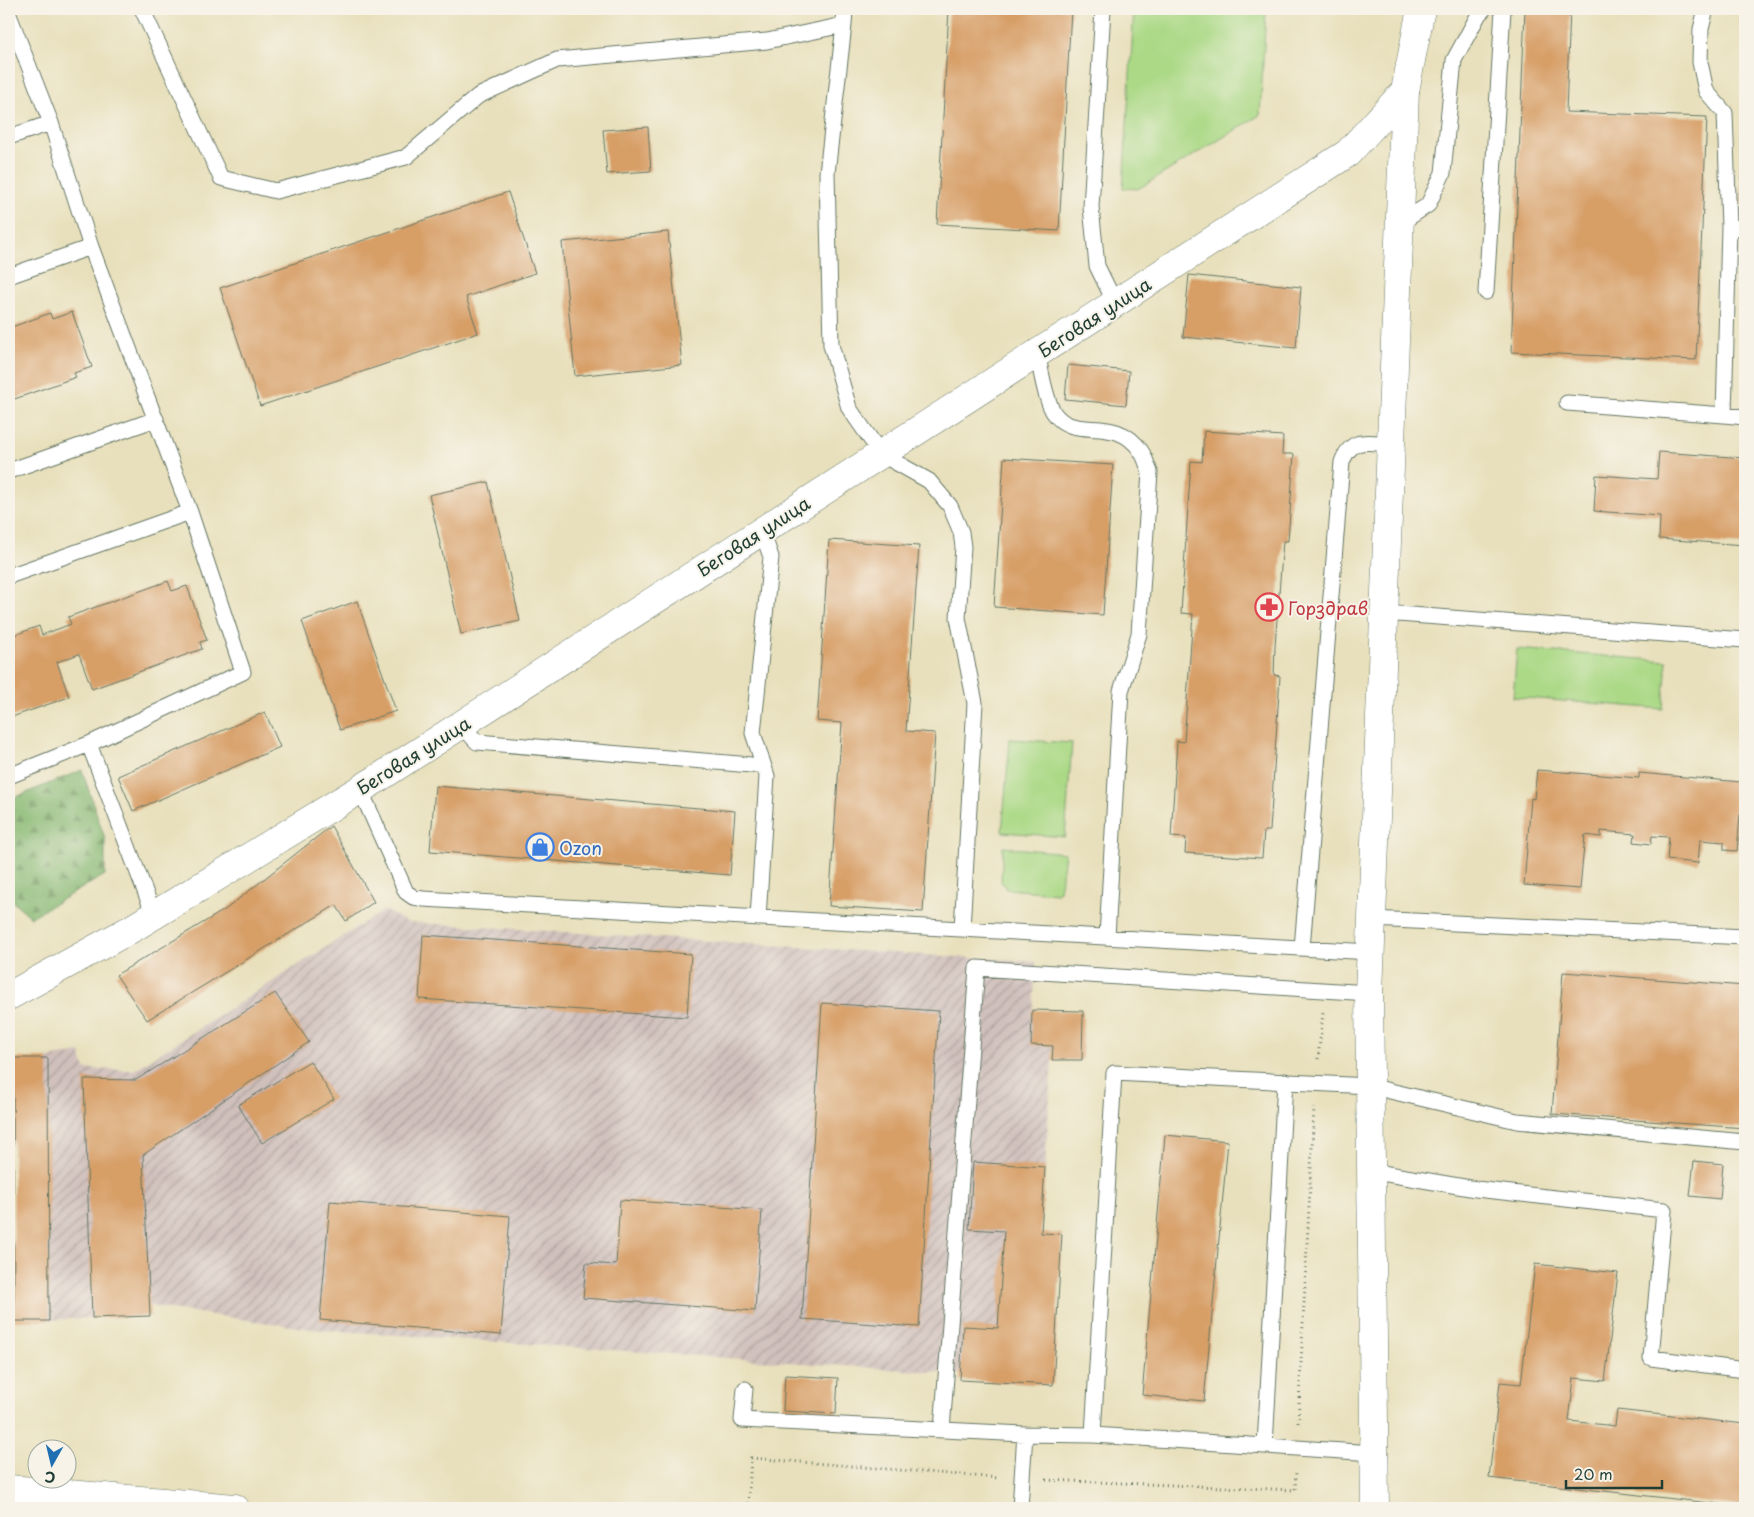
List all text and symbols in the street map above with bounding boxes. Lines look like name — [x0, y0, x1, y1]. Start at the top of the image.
street label: Беговая улица — [1032, 270, 1156, 364]
street label: Беговая улица — [691, 489, 815, 583]
pharmacy icon: Горздрав — [1254, 592, 1284, 622]
place label: Горздрав — [1288, 594, 1368, 621]
street label: Беговая улица — [351, 709, 476, 801]
shop icon: Ozon — [525, 832, 555, 862]
place label: Ozon — [559, 834, 602, 861]
north arrow — [28, 1440, 78, 1490]
scale bar — [1566, 1457, 1663, 1489]
text: 20 m — [1574, 1462, 1613, 1485]
text: С — [43, 1466, 57, 1488]

